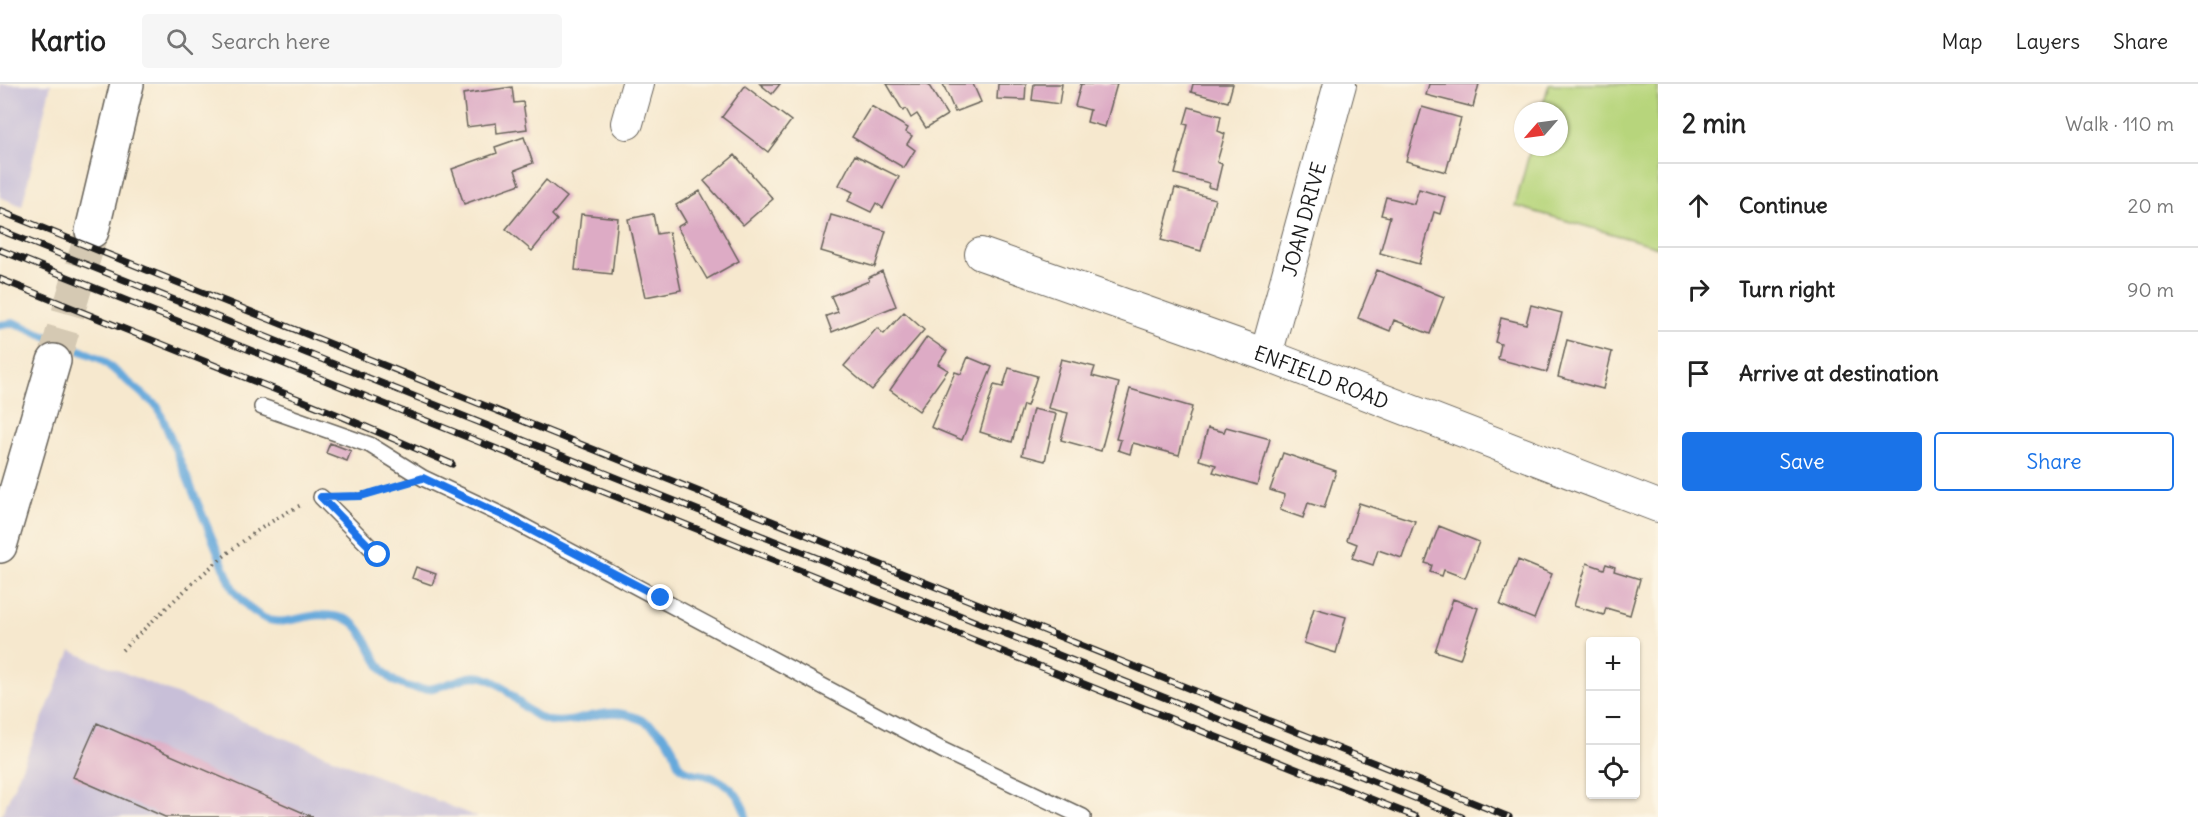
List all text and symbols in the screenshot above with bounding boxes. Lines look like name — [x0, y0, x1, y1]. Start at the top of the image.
search box — [142, 14, 562, 68]
text: Kartio — [30, 23, 106, 59]
icon: search — [163, 25, 196, 58]
text: Search here — [211, 27, 330, 55]
text: Map — [1942, 28, 1982, 55]
text: Layers — [2015, 28, 2080, 55]
text: Share — [2113, 28, 2168, 55]
north arrow — [1514, 102, 1568, 156]
text: 2 min — [1682, 107, 1746, 140]
text: Walk · 110 m — [2065, 111, 2174, 136]
street label: JOAN DRIVE — [1276, 159, 1331, 279]
icon: ahead — [1682, 189, 1715, 222]
text: Continue — [1739, 191, 1828, 219]
text: 20 m — [2128, 193, 2174, 218]
icon: right — [1682, 273, 1715, 306]
text: Turn right — [1739, 275, 1835, 303]
text: 90 m — [2127, 277, 2174, 302]
street label: ENFIELD ROAD — [1251, 339, 1393, 414]
icon: arrive — [1682, 357, 1715, 390]
text: Arrive at destination — [1739, 359, 1939, 387]
button: Save — [1682, 432, 1922, 491]
button: Share — [1934, 432, 2174, 491]
route start — [364, 541, 390, 567]
route end — [647, 584, 673, 610]
map controls — [1586, 637, 1640, 799]
button: + — [1586, 637, 1640, 691]
button: − — [1586, 691, 1640, 745]
button: locate — [1586, 745, 1640, 799]

